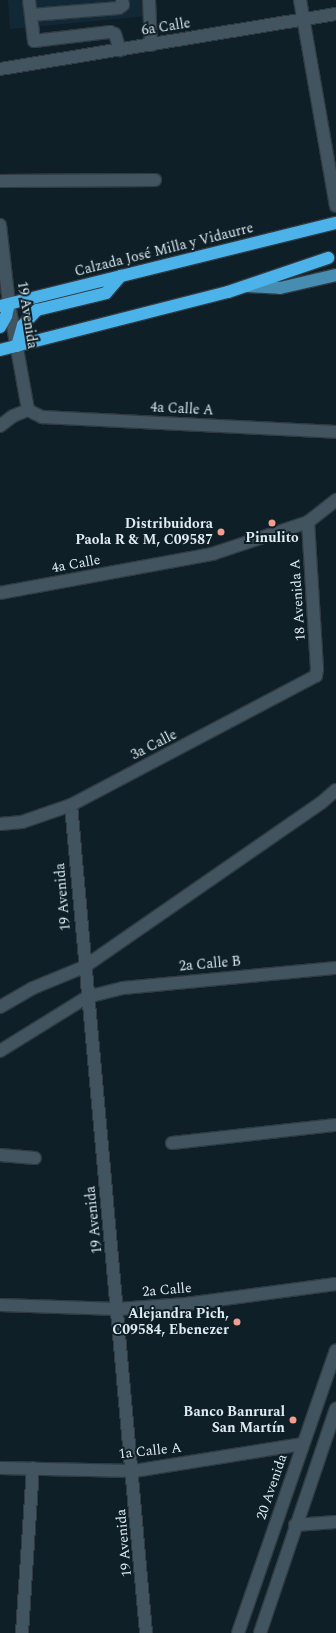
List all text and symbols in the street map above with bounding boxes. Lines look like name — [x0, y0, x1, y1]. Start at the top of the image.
street label: 6a Calle — [140, 15, 192, 39]
street label: Calzada José Milla y Vidaurre — [73, 220, 255, 280]
street label: 19 Avenida — [13, 280, 41, 350]
street label: 4a Calle A — [150, 399, 214, 419]
place label: Distribuidora Paola R & M, C09587 — [75, 516, 213, 548]
marker: Pinulito — [267, 518, 277, 528]
marker: Distribuidora Paola R & M, C09587 — [216, 527, 226, 537]
place label: Pinulito — [245, 530, 299, 546]
street label: 4a Calle — [50, 551, 102, 577]
street label: 18 Avenida A — [287, 558, 309, 642]
street label: 3a Calle — [128, 726, 180, 764]
street label: 19 Avenida — [52, 862, 74, 932]
street label: 2a Calle B — [178, 953, 242, 975]
street label: 19 Avenida — [82, 1185, 106, 1255]
street label: 2a Calle — [142, 1279, 192, 1301]
place label: Alejandra Pich, C09584, Ebenezer — [112, 1306, 229, 1338]
marker: Alejandra Pich, C09584, Ebenezer — [232, 1317, 242, 1327]
place label: Banco Banrural San Martín — [183, 1404, 285, 1436]
marker: Banco Banrural San Martín — [288, 1415, 298, 1425]
street label: 1a Calle A — [118, 1439, 182, 1463]
street label: 20 Avenida — [253, 1452, 291, 1522]
street label: 19 Avenida — [113, 1508, 135, 1578]

